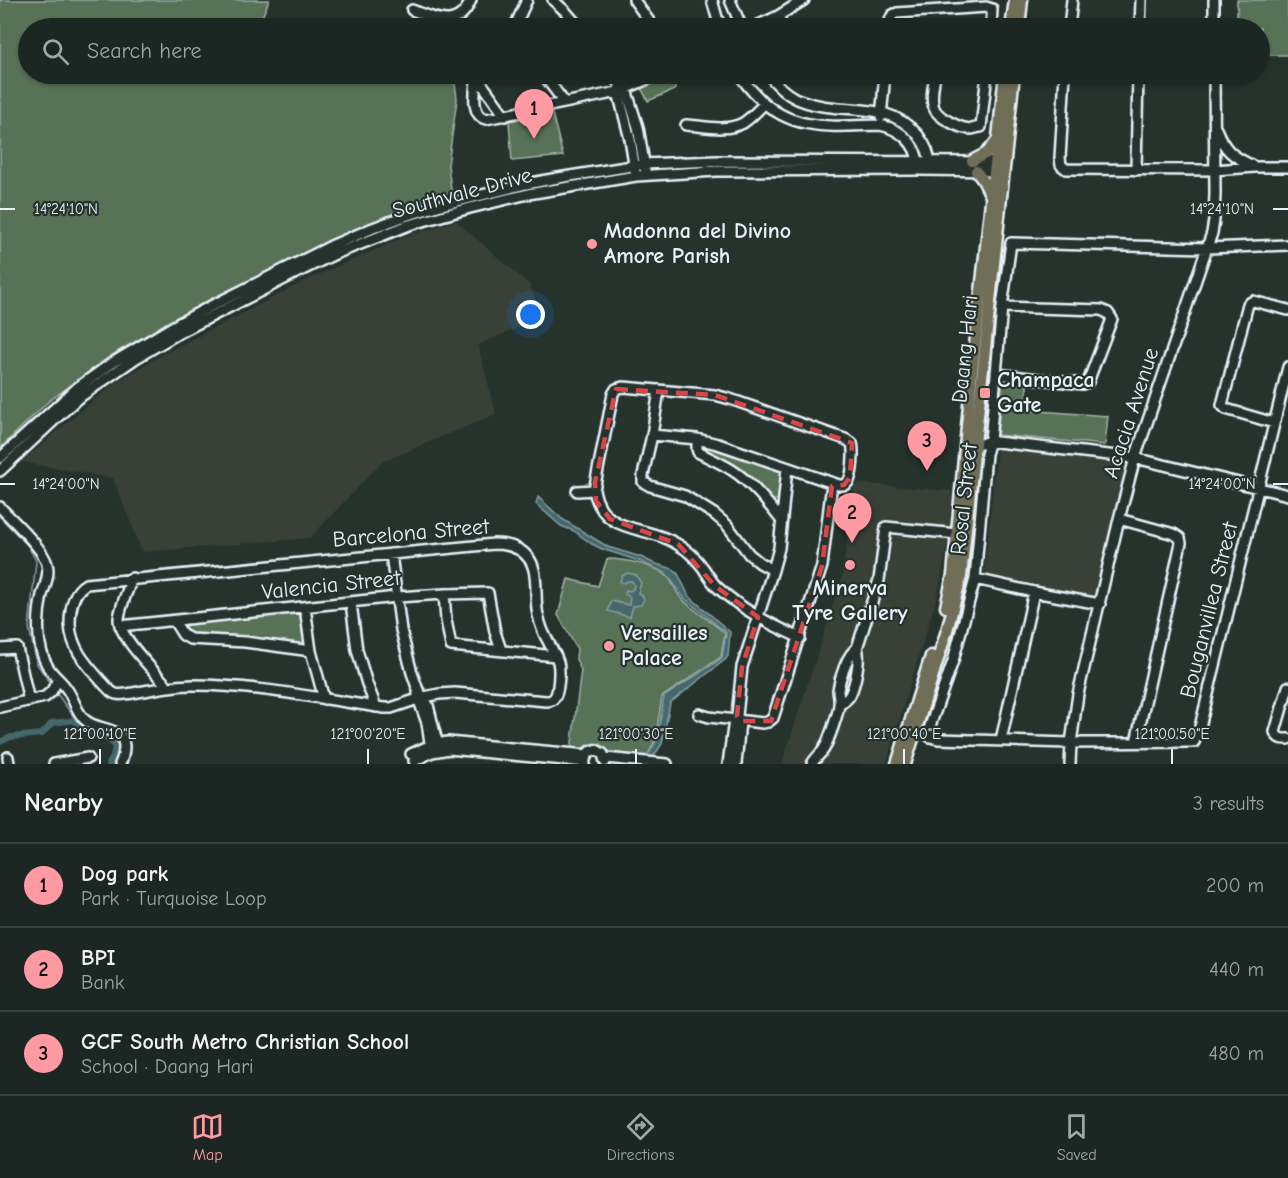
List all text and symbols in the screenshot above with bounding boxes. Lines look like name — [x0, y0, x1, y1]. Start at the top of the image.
search box — [18, 18, 1270, 84]
icon: search — [39, 35, 72, 68]
text: Search here — [87, 38, 202, 64]
pin: 1 — [514, 90, 554, 139]
street label: Southvale Drive — [389, 162, 535, 224]
text: 14°24'10"N — [34, 200, 98, 218]
text: 14°24'10"N — [1190, 200, 1254, 218]
place label: Madonna del Divino Amore Parish — [604, 218, 791, 269]
marker: Madonna del Divino Amore Parish — [585, 237, 599, 251]
street label: Daang Hari — [946, 294, 984, 404]
your location — [516, 300, 545, 329]
street label: Acacia Avenue — [1098, 344, 1164, 482]
place label: Champaca Gate — [997, 367, 1095, 418]
marker: Champaca Gate — [978, 386, 992, 400]
pin: 3 — [908, 422, 946, 471]
street label: Rosal Street — [945, 441, 983, 556]
text: 14°24'00"N — [32, 475, 100, 493]
text: 14°24'00"N — [1188, 475, 1256, 493]
pin: 2 — [832, 494, 872, 543]
street label: Barcelona Street — [332, 513, 491, 553]
street label: Bouganvillea Street — [1175, 519, 1244, 701]
marker: Minerva Tyre Gallery — [843, 558, 857, 572]
street label: Valencia Street — [260, 565, 402, 605]
place label: Minerva Tyre Gallery — [792, 575, 909, 626]
place label: Versailles Palace — [621, 620, 708, 671]
marker: Versailles Palace — [602, 639, 616, 653]
text: 121°00'10"E — [64, 725, 136, 743]
text: 121°00'20"E — [331, 725, 405, 743]
text: 121°00'30"E — [599, 725, 673, 743]
text: 121°00'40"E — [867, 725, 941, 743]
text: 121°00'50"E — [1134, 725, 1210, 743]
text: Nearby — [24, 788, 103, 818]
text: 3 results — [1193, 792, 1264, 815]
text: Dog park — [81, 861, 168, 887]
text: 1 — [40, 874, 47, 897]
text: 200 m — [1206, 874, 1264, 897]
text: Park · Turquoise Loop — [81, 887, 267, 910]
text: BPI — [81, 945, 116, 971]
text: 2 — [39, 958, 48, 981]
text: 440 m — [1209, 958, 1264, 981]
text: Bank — [81, 971, 124, 994]
text: GCF South Metro Christian School — [81, 1029, 409, 1055]
text: 3 — [39, 1042, 48, 1065]
text: 480 m — [1209, 1042, 1264, 1065]
text: School · Daang Hari — [81, 1055, 254, 1078]
tab: Map — [191, 1110, 224, 1164]
tab: Directions — [607, 1110, 674, 1164]
tab: Saved — [1057, 1110, 1097, 1164]

